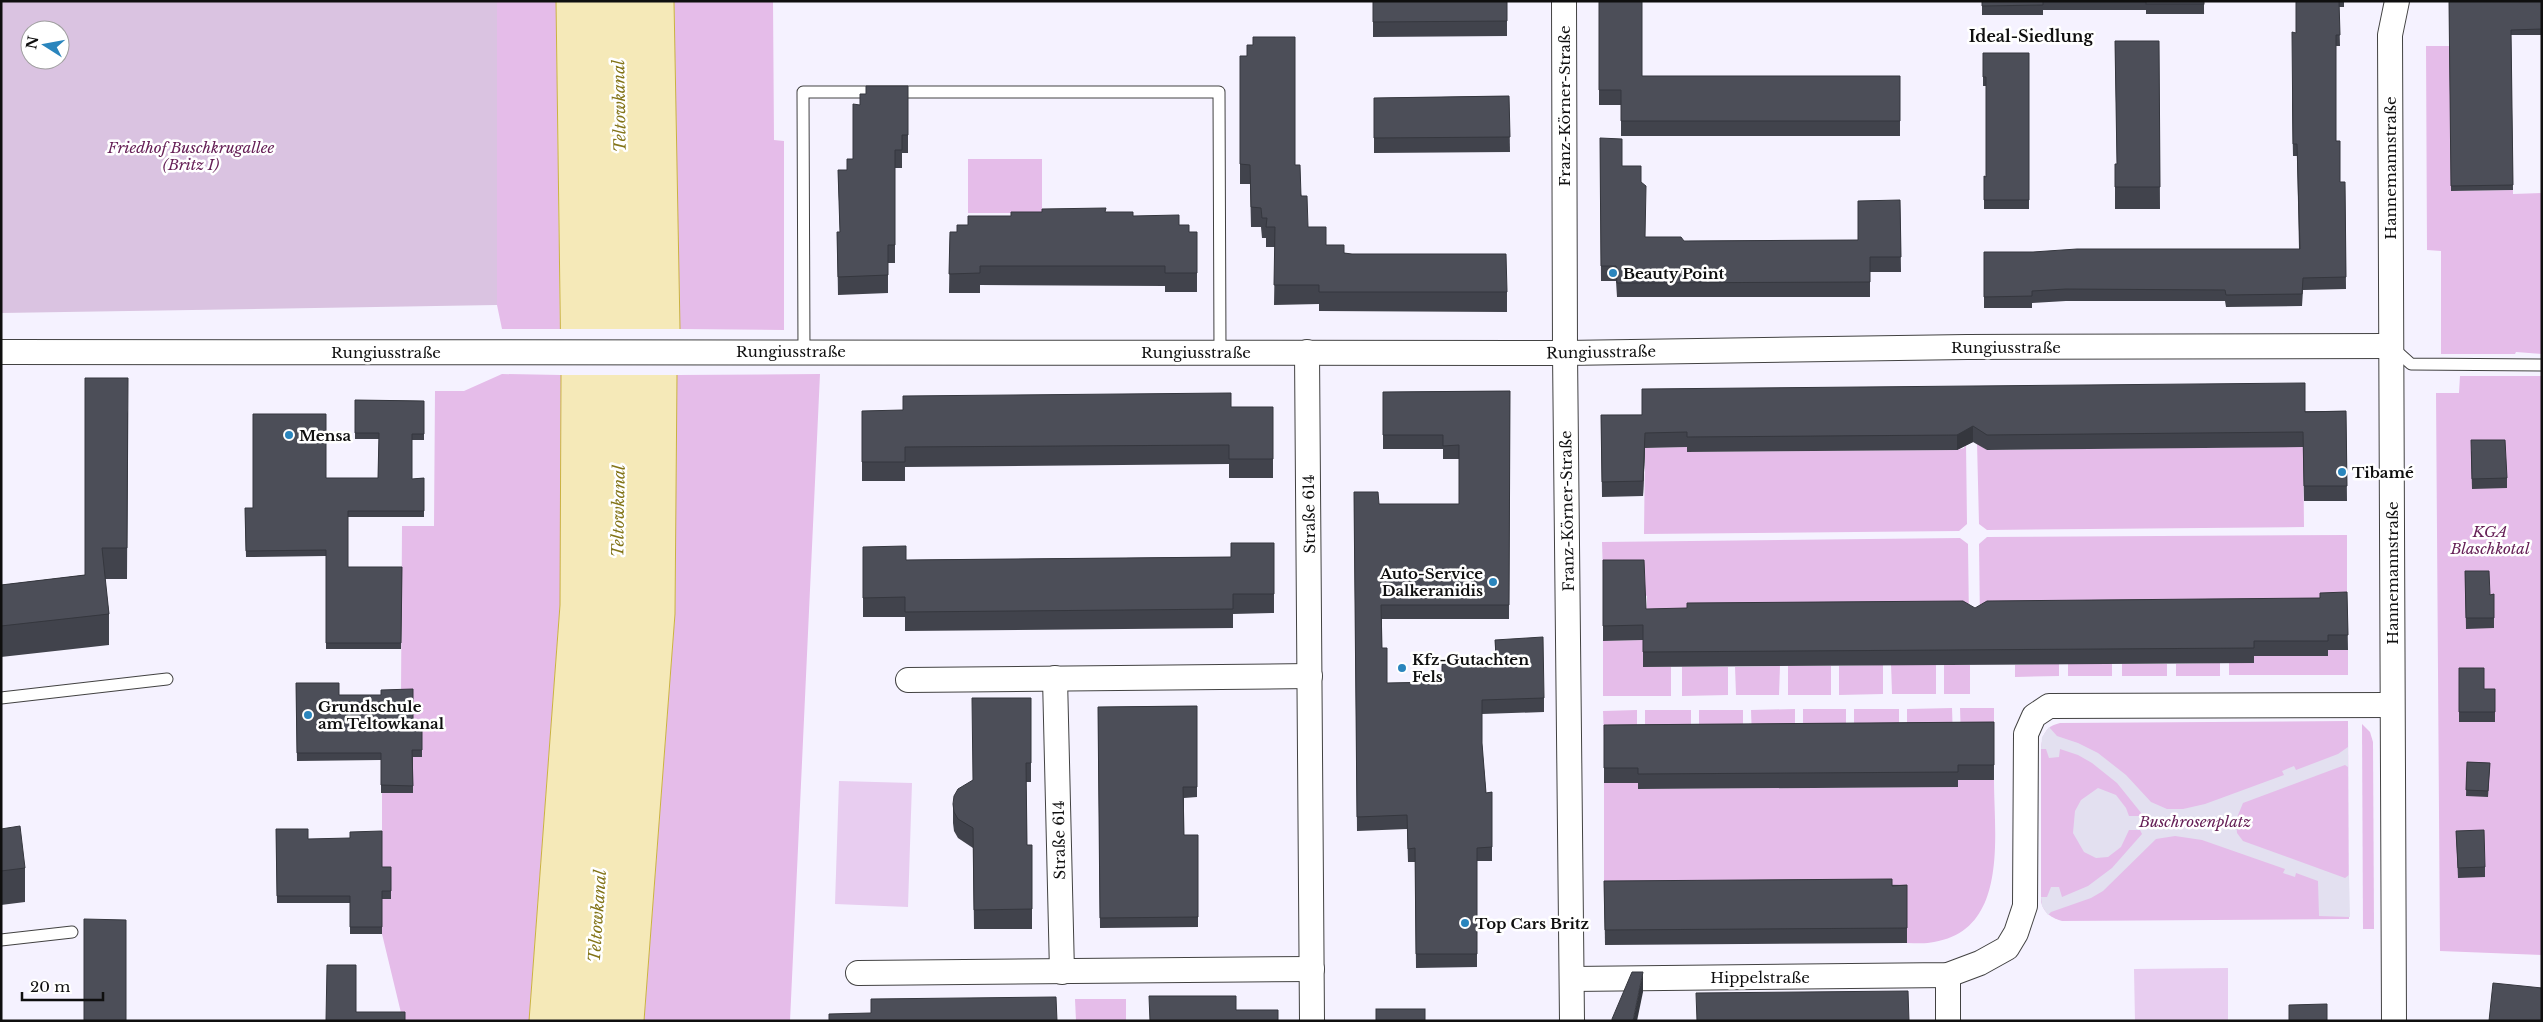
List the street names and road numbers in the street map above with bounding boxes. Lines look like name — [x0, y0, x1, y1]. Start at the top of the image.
street label: Franz-Körner-Straße — [1555, 25, 1574, 187]
street label: Hannemannstraße — [2381, 96, 2400, 240]
street label: Rungiusstraße — [1951, 338, 2061, 357]
street label: Rungiusstraße — [736, 342, 846, 361]
street label: Rungiusstraße — [1546, 342, 1656, 362]
street label: Rungiusstraße — [331, 343, 441, 362]
street label: Rungiusstraße — [1141, 343, 1251, 362]
street label: Franz-Körner-Straße — [1556, 430, 1578, 592]
street label: Straße 614 — [1299, 474, 1319, 554]
street label: Hannemannstraße — [2383, 501, 2402, 645]
street label: Straße 614 — [1049, 800, 1069, 880]
street label: Hippelstraße — [1710, 968, 1810, 987]

